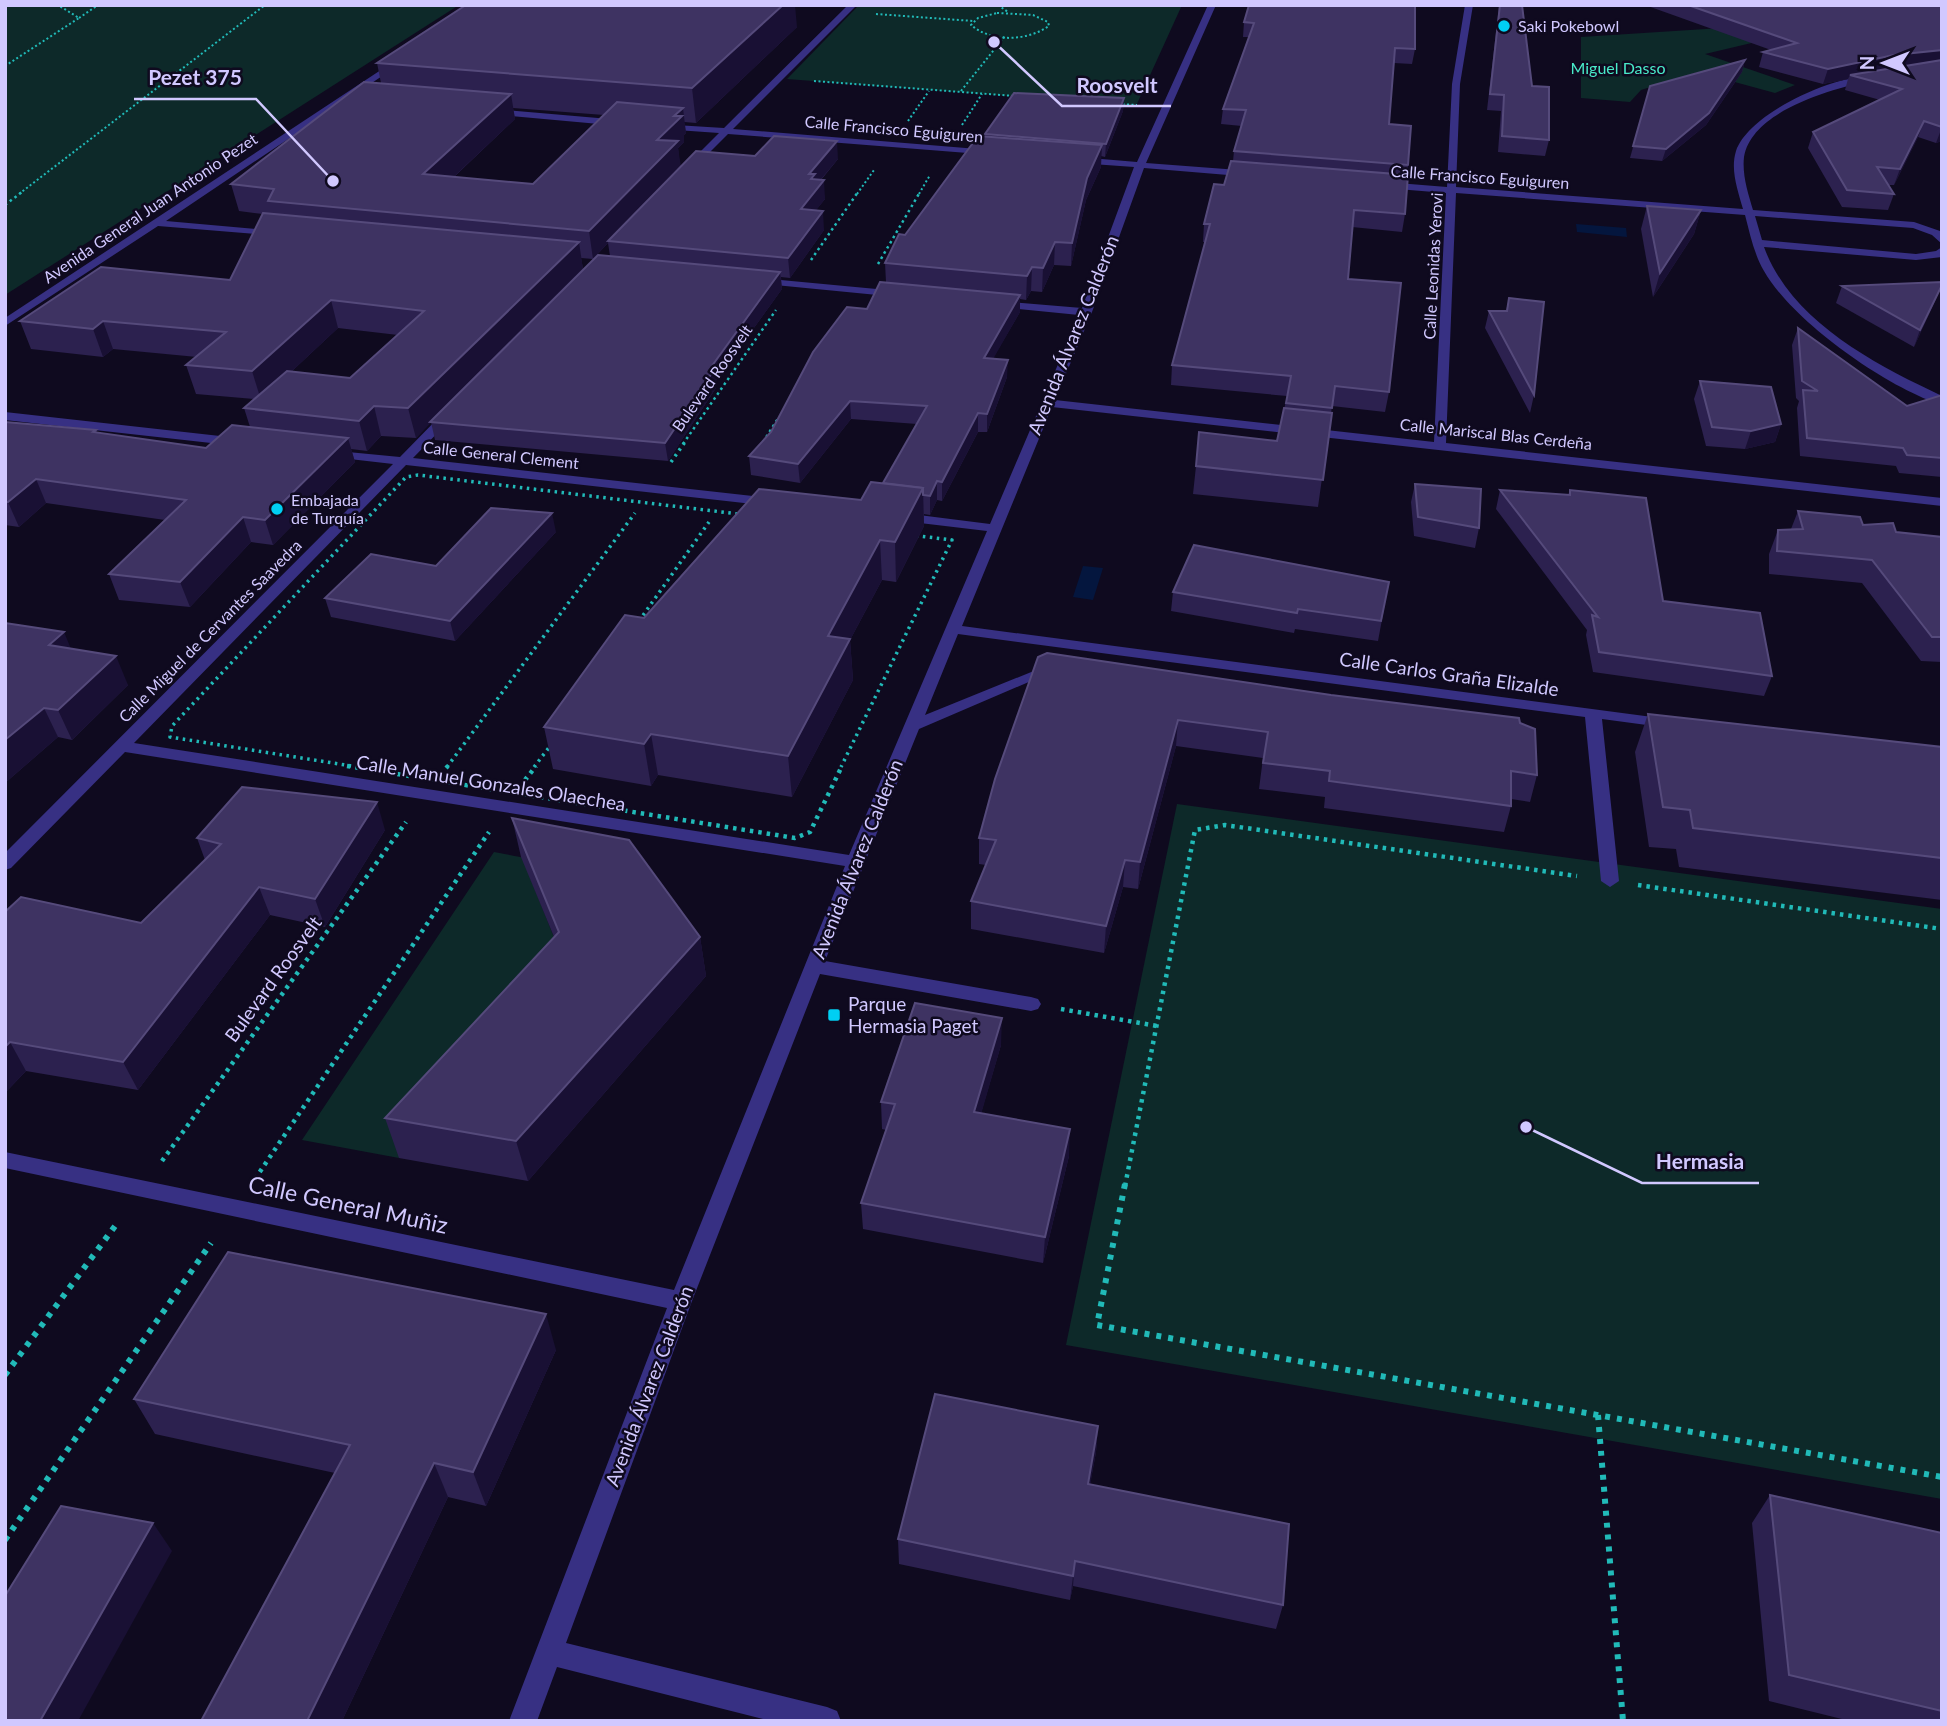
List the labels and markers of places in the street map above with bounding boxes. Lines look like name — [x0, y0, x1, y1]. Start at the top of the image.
place label: Saki Pokebowl — [1518, 16, 1619, 35]
marker: Saki Pokebowl — [1496, 18, 1512, 34]
callout: Pezet 375 — [134, 57, 256, 99]
callout: Roosvelt — [1062, 64, 1171, 106]
place label: Embajada de Turquía — [291, 490, 364, 527]
marker: Embajada de Turquía — [269, 501, 285, 517]
place label: Parque Hermasia Paget — [848, 992, 979, 1037]
marker: Parque Hermasia Paget — [826, 1007, 842, 1023]
callout: Hermasia — [1642, 1141, 1759, 1183]

